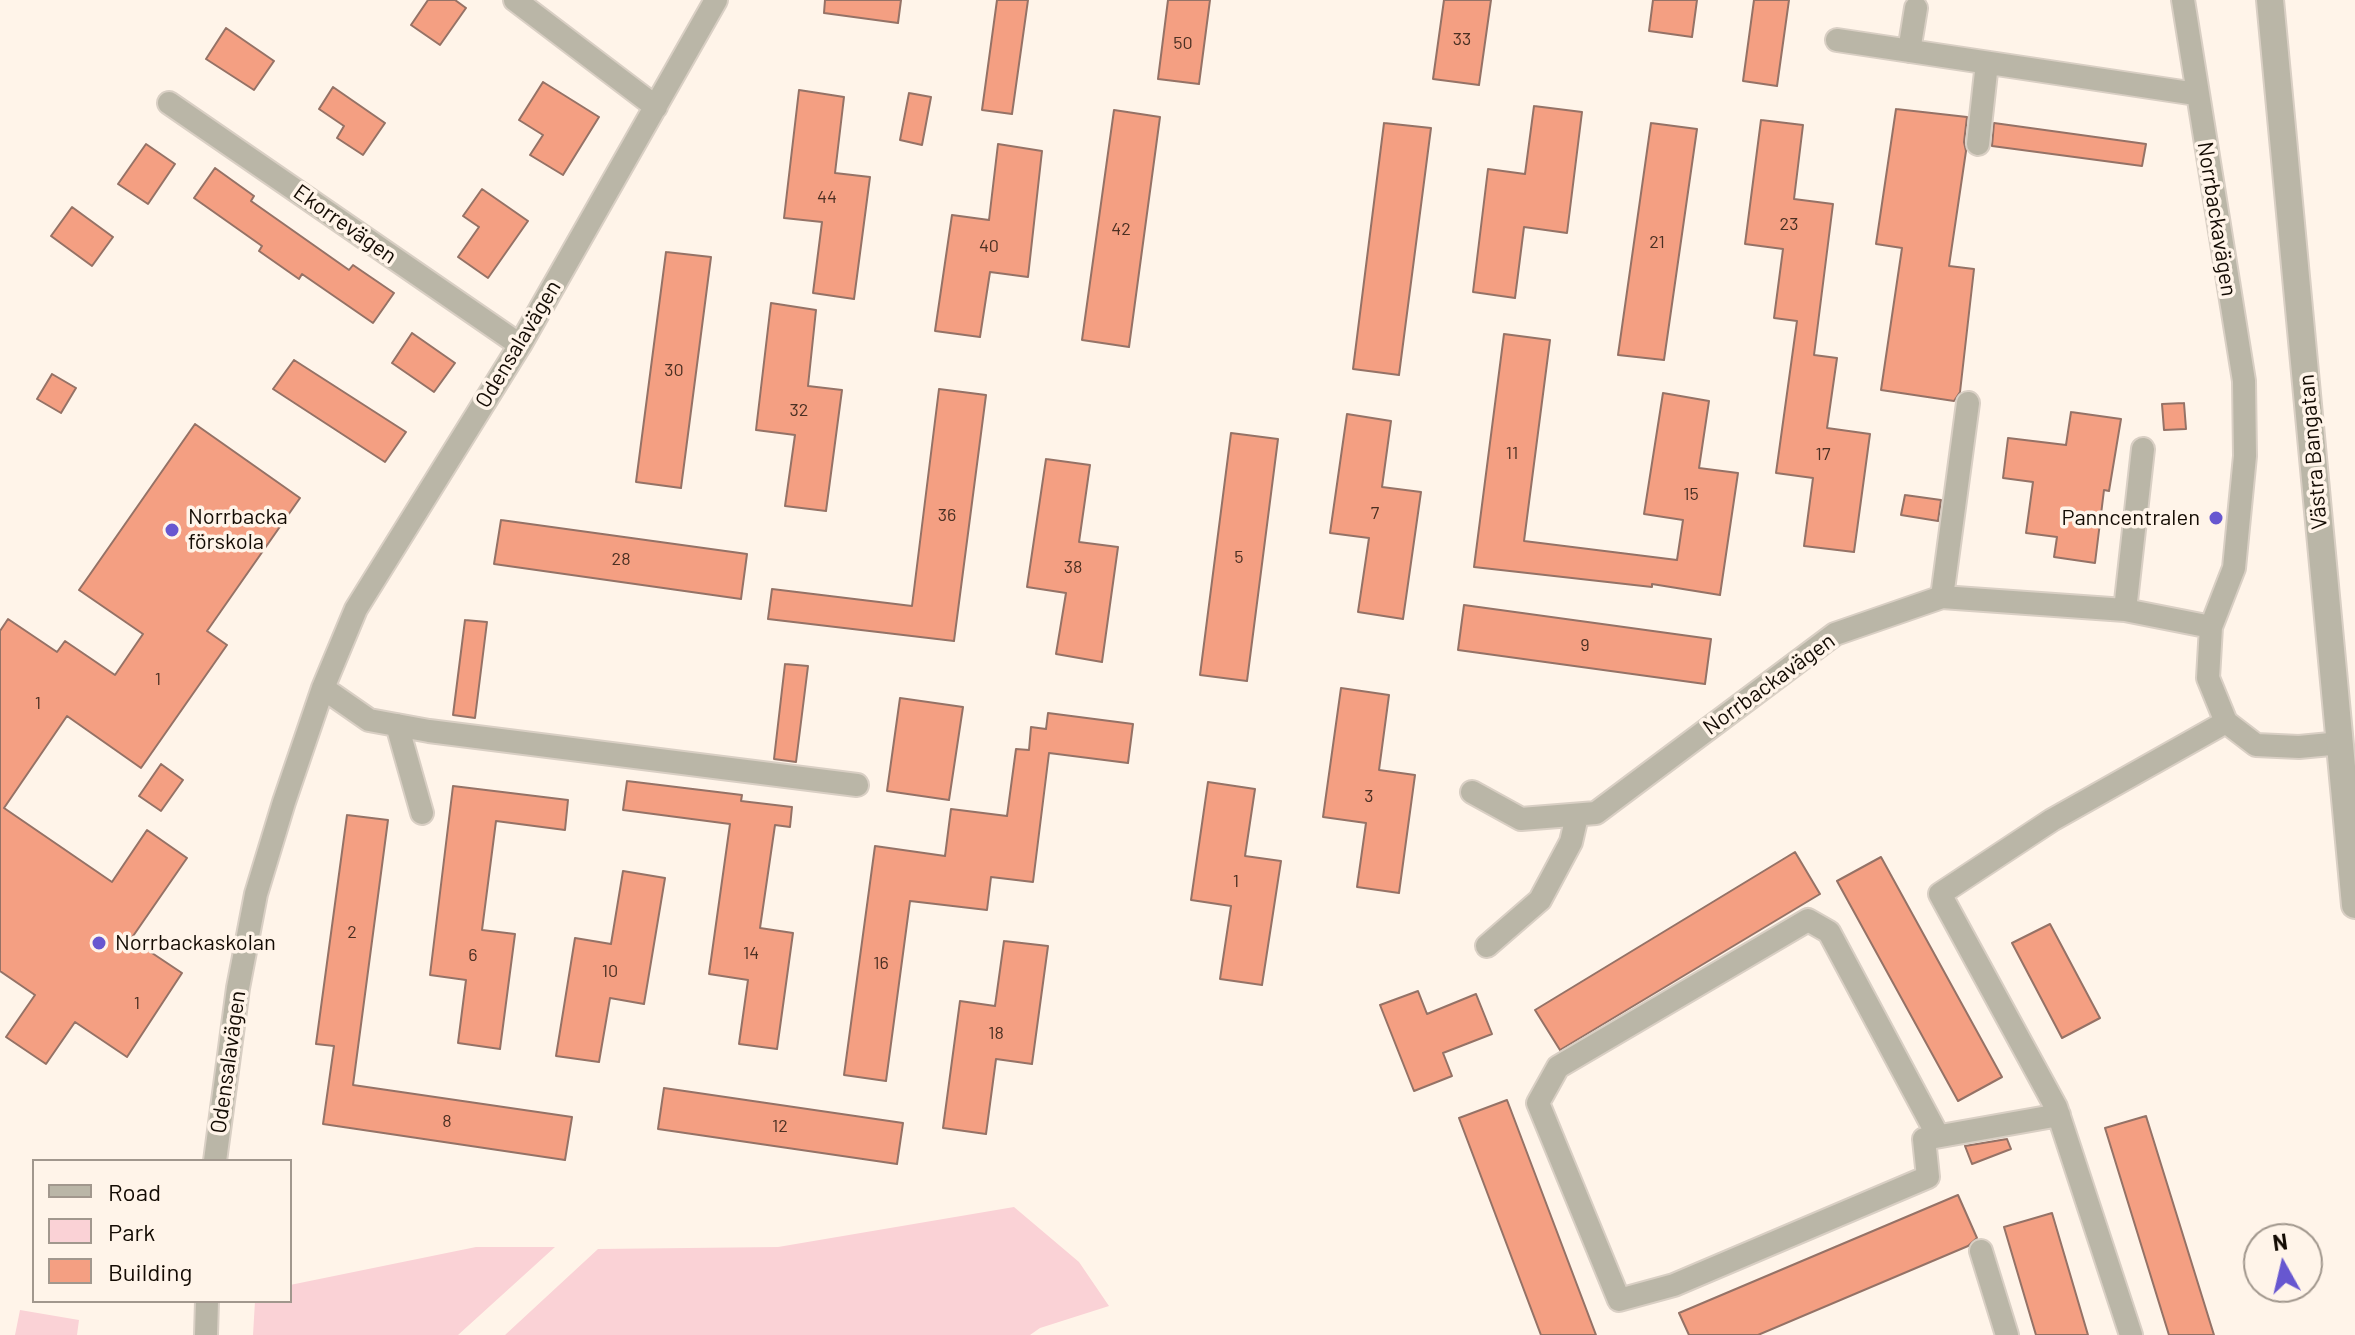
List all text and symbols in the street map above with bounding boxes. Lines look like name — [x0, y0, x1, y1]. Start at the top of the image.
house number: 33 — [1453, 28, 1471, 50]
house number: 50 — [1173, 32, 1193, 54]
street label: Norrbackavägen — [2192, 140, 2242, 298]
street label: Ekorrevägen — [288, 179, 402, 269]
house number: 44 — [817, 186, 837, 208]
house number: 23 — [1780, 213, 1798, 235]
house number: 42 — [1111, 218, 1131, 240]
house number: 21 — [1649, 231, 1665, 253]
house number: 40 — [979, 235, 999, 257]
street label: Odensalavägen — [470, 275, 566, 413]
house number: 30 — [664, 359, 684, 381]
street label: Västra Bangatan — [2293, 373, 2333, 531]
house number: 32 — [790, 399, 808, 421]
house number: 11 — [1506, 442, 1518, 464]
house number: 17 — [1816, 443, 1830, 465]
house number: 15 — [1683, 483, 1699, 505]
house number: 7 — [1371, 502, 1379, 524]
place label: Norrbacka förskola — [188, 504, 288, 556]
house number: 36 — [938, 504, 956, 526]
place label: Panncentralen — [2061, 505, 2200, 531]
marker: Panncentralen — [2207, 509, 2225, 527]
marker: Norrbacka förskola — [163, 521, 181, 539]
house number: 5 — [1234, 546, 1244, 568]
house number: 28 — [611, 548, 631, 570]
house number: 38 — [1064, 556, 1082, 578]
street label: Norrbackavägen — [1698, 627, 1840, 741]
house number: 9 — [1580, 634, 1590, 656]
house number: 1 — [155, 668, 161, 690]
house number: 1 — [35, 692, 41, 714]
house number: 3 — [1364, 785, 1374, 807]
house number: 1 — [1233, 870, 1239, 892]
house number: 2 — [347, 921, 357, 943]
place label: Norrbackaskolan — [115, 930, 276, 956]
marker: Norrbackaskolan — [90, 934, 108, 952]
house number: 14 — [743, 942, 759, 964]
house number: 6 — [468, 944, 478, 966]
house number: 16 — [873, 952, 889, 974]
house number: 10 — [602, 960, 618, 982]
street label: Odensalavägen — [205, 989, 251, 1135]
house number: 1 — [134, 992, 140, 1014]
house number: 18 — [988, 1022, 1004, 1044]
house number: 8 — [442, 1110, 452, 1132]
house number: 12 — [772, 1115, 788, 1137]
legend — [32, 1159, 292, 1303]
text: Road — [108, 1177, 161, 1206]
text: Park — [108, 1217, 155, 1246]
north arrow — [2243, 1223, 2323, 1303]
text: N — [2271, 1227, 2289, 1255]
text: Building — [108, 1257, 192, 1286]

